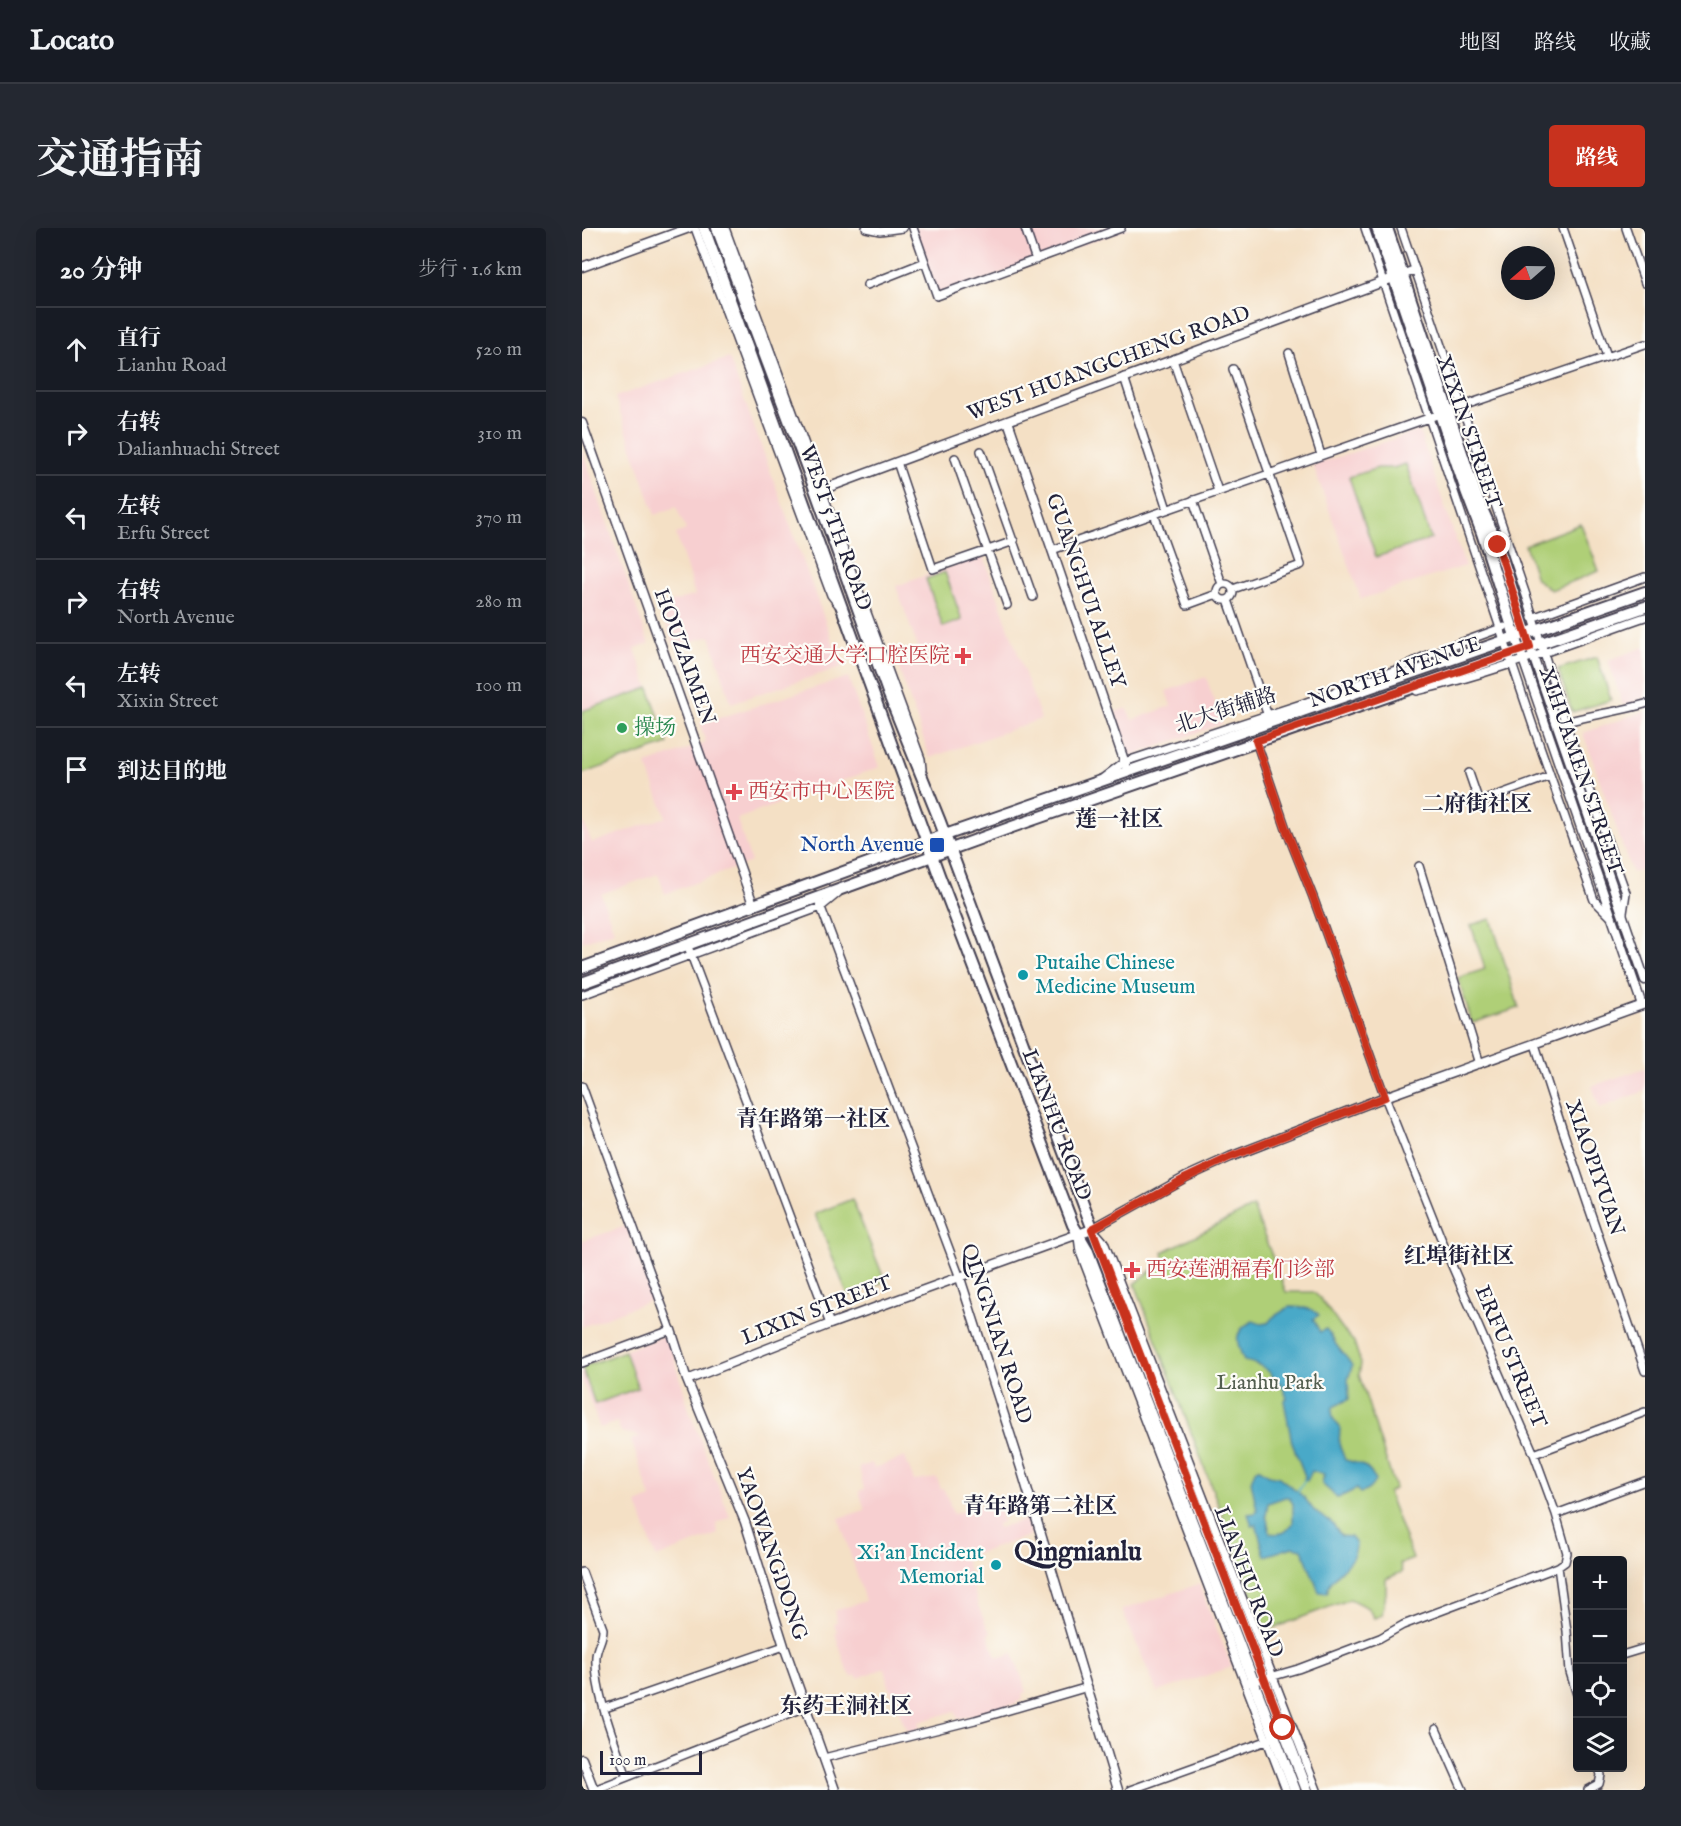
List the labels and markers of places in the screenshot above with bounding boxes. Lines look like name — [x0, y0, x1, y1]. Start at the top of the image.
place label: 西安交通大学口腔医院 — [740, 643, 950, 670]
marker: 西安交通大学口腔医院 — [954, 647, 972, 665]
place label: 操场 — [634, 715, 676, 742]
marker: 操场 — [615, 721, 629, 735]
place label: 西安市中心医院 — [748, 779, 895, 806]
marker: 西安市中心医院 — [725, 783, 743, 801]
place label: North Avenue — [800, 832, 924, 859]
marker: North Avenue — [928, 836, 946, 854]
place label: Putaihe Chinese Medicine Museum — [1035, 950, 1196, 1001]
marker: Putaihe Chinese Medicine Museum — [1016, 968, 1030, 982]
place label: 西安莲湖福春们诊部 — [1146, 1257, 1335, 1284]
marker: 西安莲湖福春们诊部 — [1123, 1261, 1141, 1279]
place label: Xi'an Incident Memorial — [857, 1540, 984, 1591]
marker: Xi'an Incident Memorial — [989, 1558, 1003, 1572]

